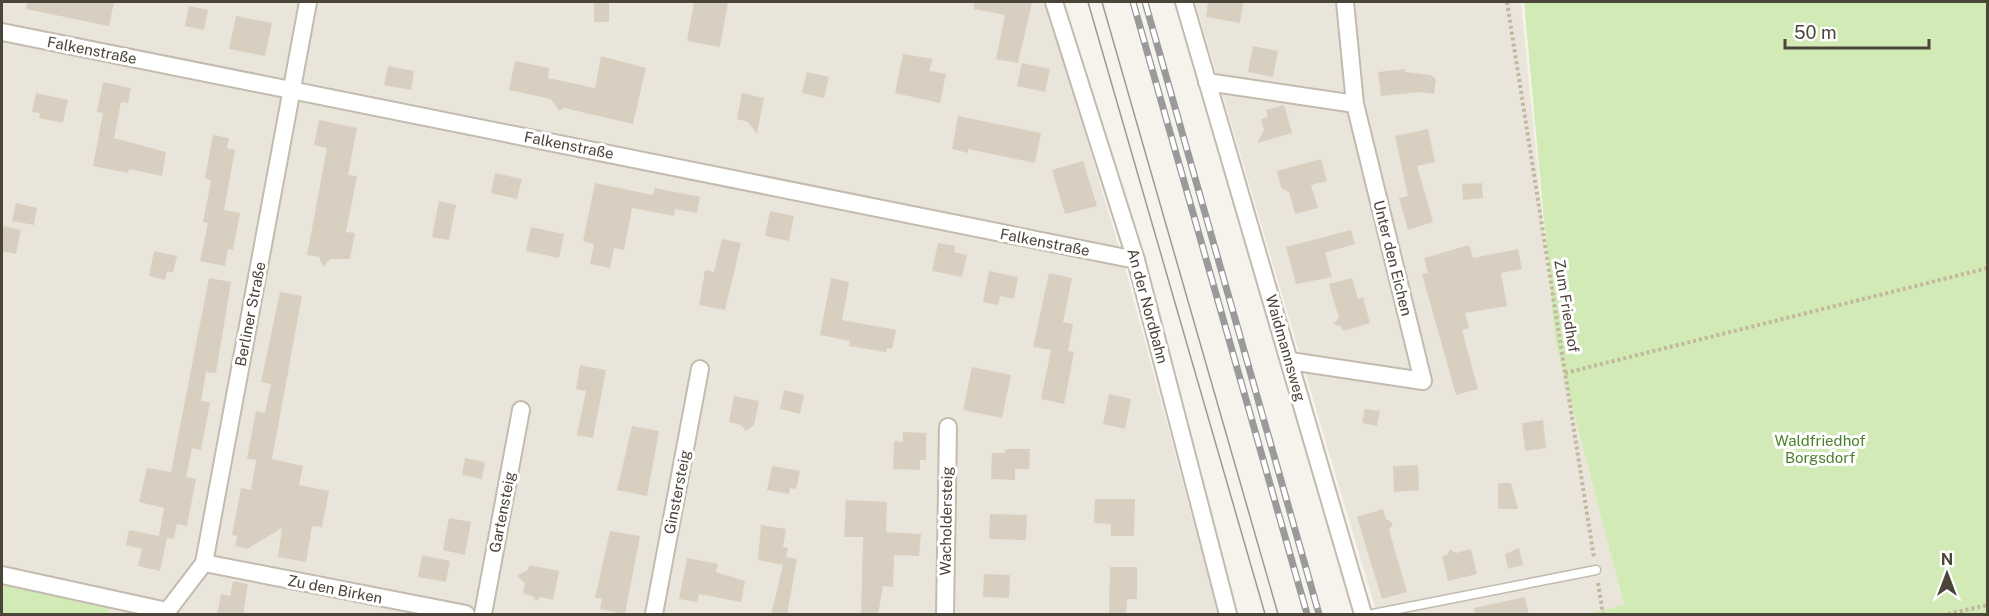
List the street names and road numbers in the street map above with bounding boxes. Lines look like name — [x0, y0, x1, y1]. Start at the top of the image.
street label: Falkenstraße — [46, 33, 138, 67]
street label: Falkenstraße — [523, 128, 615, 162]
street label: Unter den Eichen — [1370, 198, 1416, 318]
street label: Falkenstraße — [999, 225, 1091, 259]
street label: An der Nordbahn — [1124, 247, 1172, 365]
street label: Zum Friedhof — [1551, 258, 1583, 354]
street label: Berliner Straße — [232, 260, 268, 368]
street label: Waidmannsweg — [1263, 293, 1309, 403]
street label: Ginstersteig — [661, 448, 693, 536]
street label: Wacholdersteig — [937, 466, 955, 576]
street label: Gartensteig — [486, 470, 518, 554]
street label: Zu den Birken — [286, 571, 384, 607]

